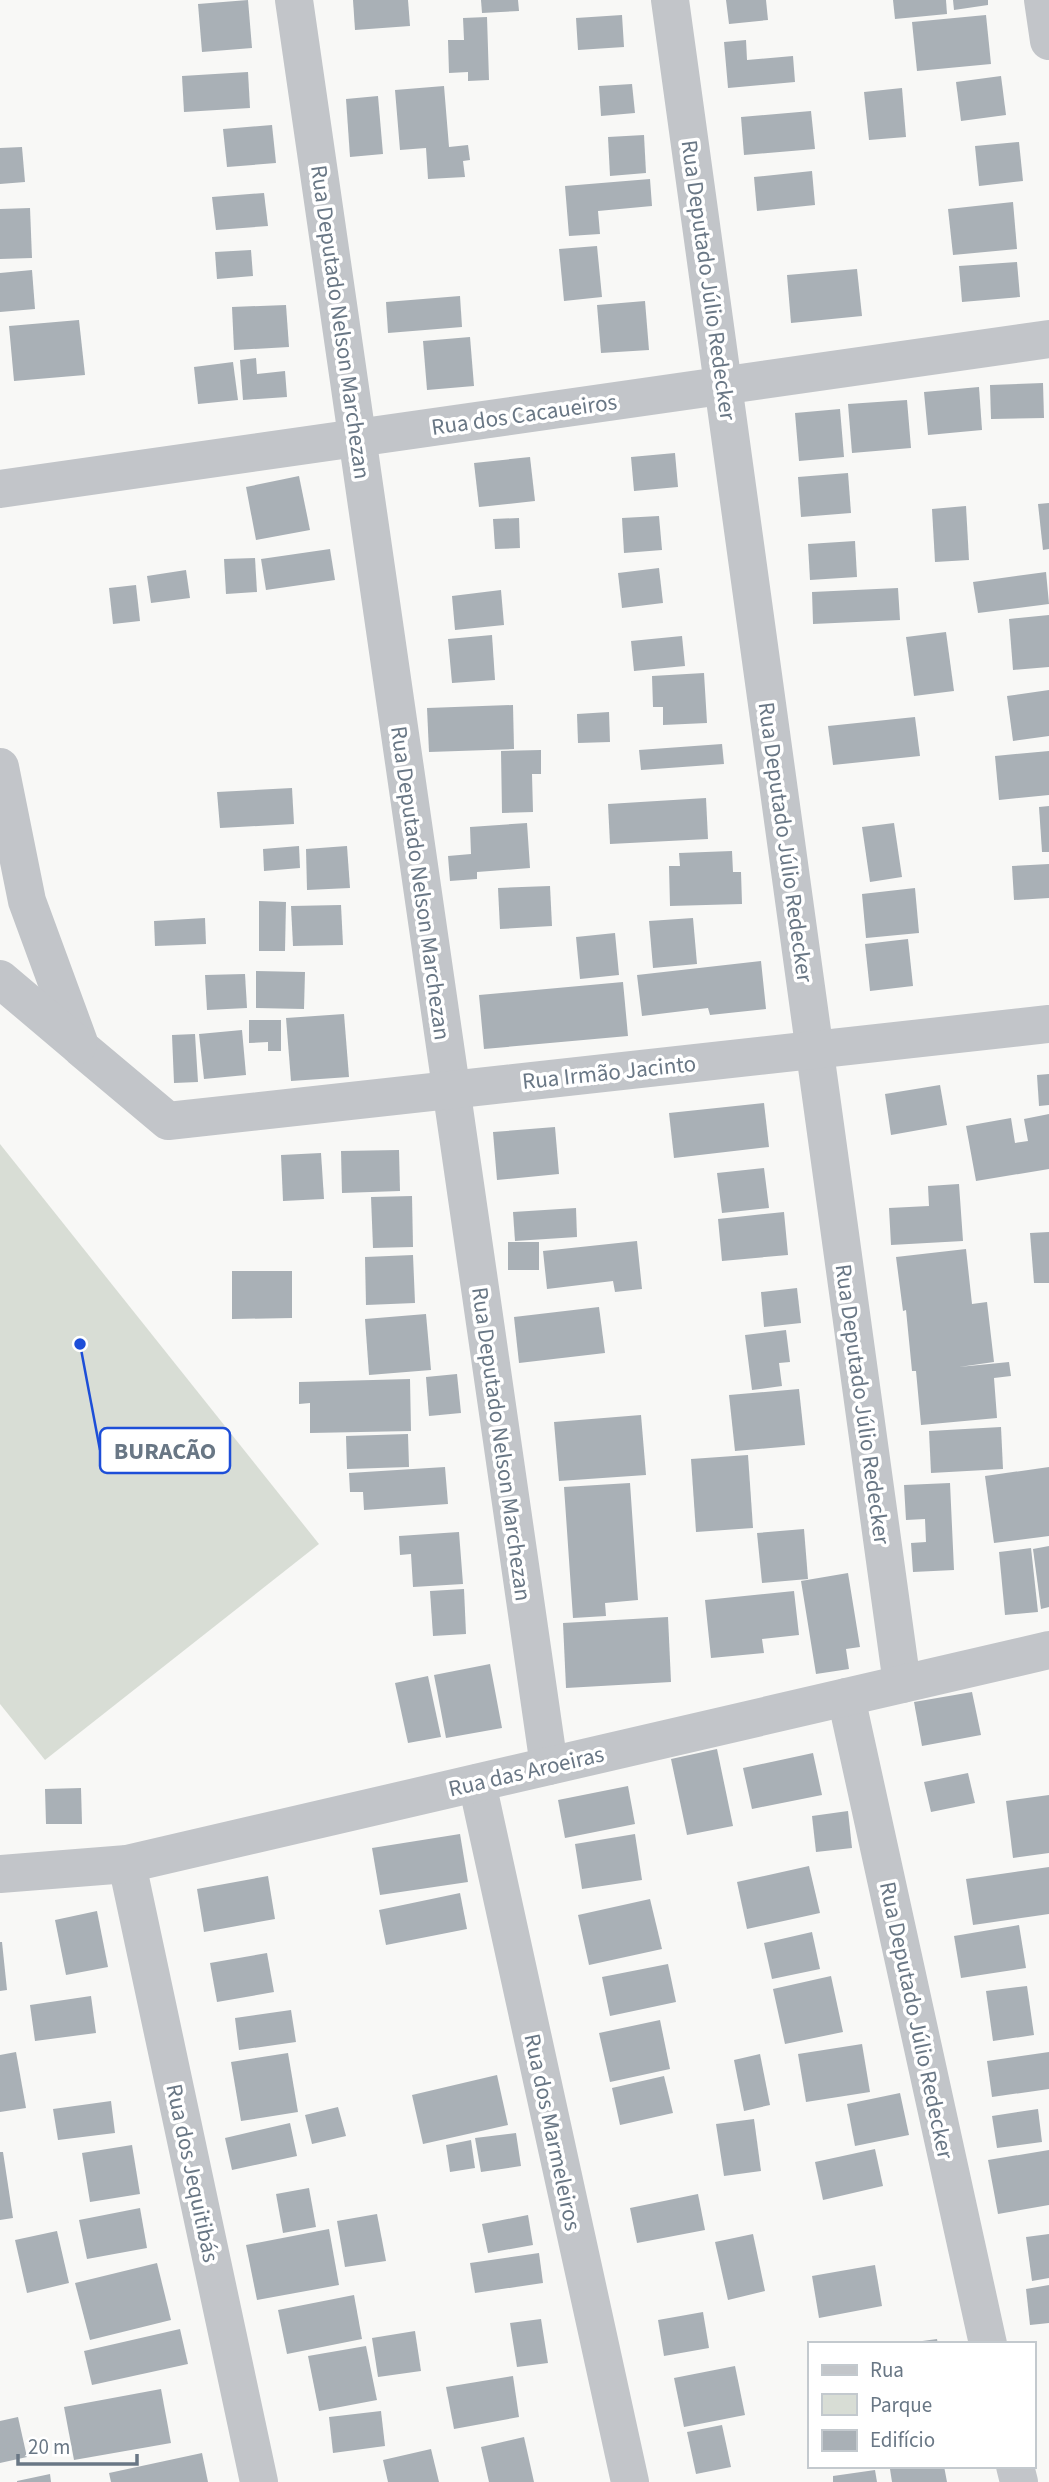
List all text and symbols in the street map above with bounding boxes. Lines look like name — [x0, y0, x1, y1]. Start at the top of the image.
street label: Rua Deputado Júlio Redecker — [672, 138, 745, 423]
street label: Rua Deputado Nelson Marchezan — [302, 163, 379, 481]
street label: Rua dos Cacaueiros — [429, 385, 619, 444]
street label: Rua Deputado Júlio Redecker — [749, 700, 822, 985]
street label: Rua Deputado Nelson Marchezan — [382, 724, 459, 1042]
street label: Rua Irmão Jacinto — [520, 1047, 698, 1098]
street label: Rua Deputado Júlio Redecker — [826, 1262, 899, 1547]
street label: Rua Deputado Nelson Marchezan — [463, 1285, 540, 1603]
callout: BURACÃO — [100, 1428, 230, 1473]
text: BURACÃO — [114, 1434, 216, 1469]
street label: Rua das Aroeiras — [445, 1738, 607, 1805]
street label: Rua Deputado Júlio Redecker — [871, 1878, 962, 2163]
street label: Rua dos Marmeleiros — [516, 2031, 590, 2234]
street label: Rua dos Jequitibás — [157, 2081, 228, 2265]
legend — [808, 2342, 1035, 2468]
text: Rua — [870, 2355, 904, 2385]
text: Parque — [870, 2390, 932, 2420]
scale bar — [18, 2422, 136, 2466]
text: Edifício — [870, 2425, 935, 2455]
text: 20 m — [28, 2432, 70, 2462]

